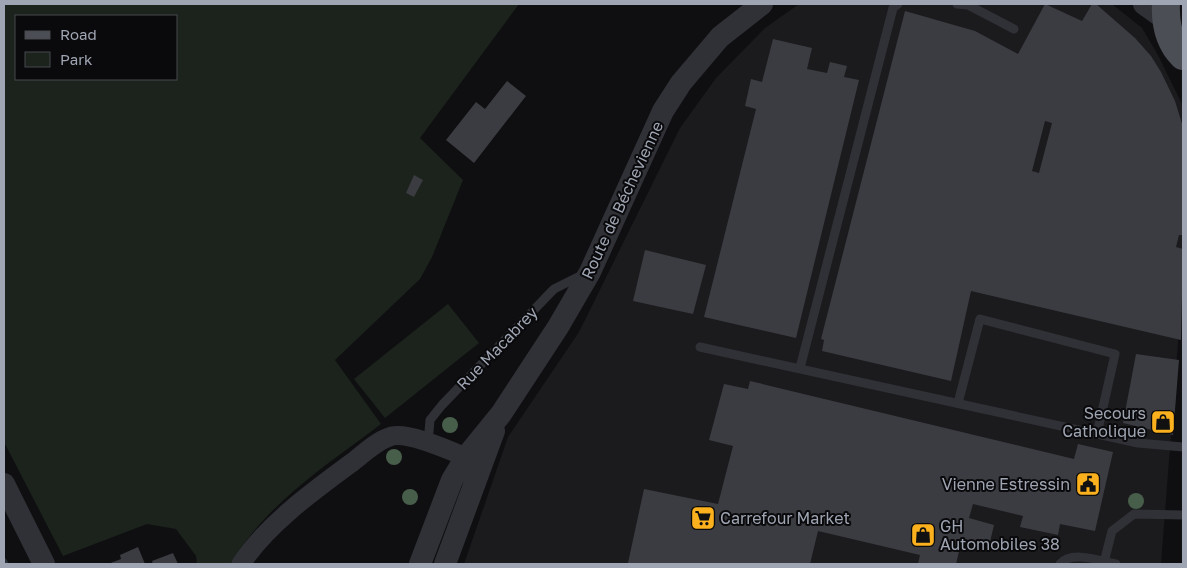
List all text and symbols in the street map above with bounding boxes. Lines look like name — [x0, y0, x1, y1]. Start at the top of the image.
legend — [15, 15, 178, 80]
text: Road — [60, 25, 97, 43]
text: Park — [60, 50, 93, 68]
street label: Route de Béchevienne — [577, 118, 667, 282]
street label: Rue Macabrey — [452, 302, 542, 394]
place label: Secours Catholique — [1062, 403, 1146, 441]
shop icon: Secours Catholique — [1150, 409, 1176, 435]
public building icon: Vienne Estressin — [1075, 471, 1101, 497]
place label: Vienne Estressin — [942, 474, 1070, 494]
supermarket icon: Carrefour Market — [690, 505, 716, 531]
place label: Carrefour Market — [720, 508, 850, 528]
place label: GH Automobiles 38 — [940, 516, 1060, 554]
shop icon: GH Automobiles 38 — [910, 522, 936, 548]

